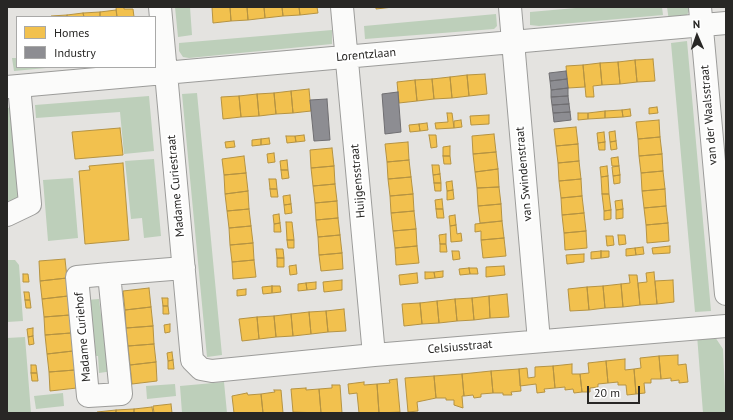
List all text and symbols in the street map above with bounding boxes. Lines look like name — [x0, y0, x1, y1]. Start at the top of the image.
legend — [16, 16, 156, 68]
north arrow — [677, 16, 717, 56]
text: N — [693, 17, 700, 31]
text: Homes — [54, 25, 89, 40]
text: Industry — [54, 45, 96, 60]
street label: Lorentzlaan — [335, 45, 397, 65]
street label: van der Waalsstraat — [697, 64, 721, 166]
street label: van Swindenstraat — [513, 126, 535, 222]
street label: Madame Curiestraat — [164, 134, 188, 238]
street label: Huijgensstraat — [348, 143, 368, 219]
street label: Madame Curiehof — [72, 292, 94, 382]
street label: Celsiusstraat — [427, 337, 493, 357]
scale bar — [589, 378, 642, 404]
text: 20 m — [594, 385, 620, 400]

